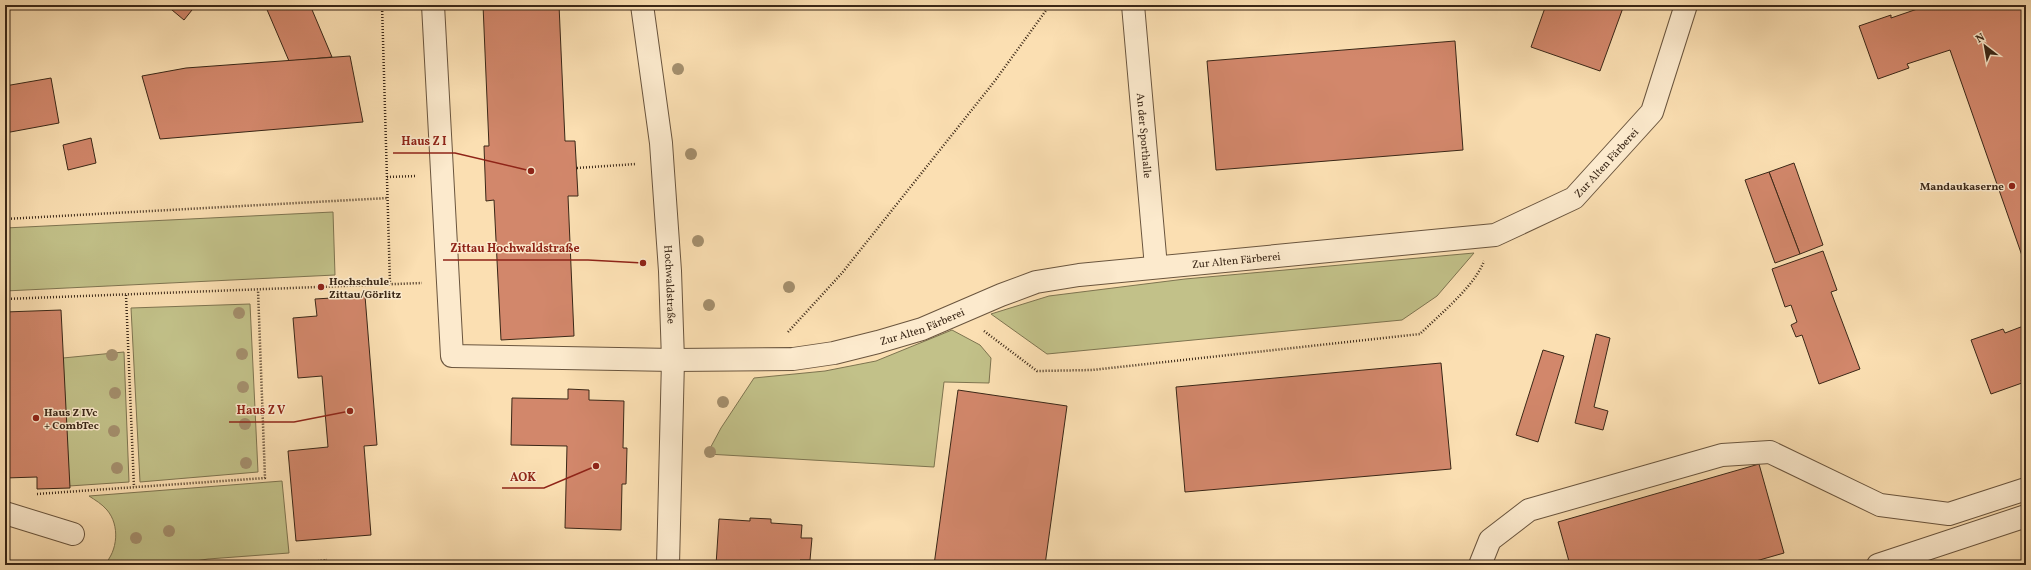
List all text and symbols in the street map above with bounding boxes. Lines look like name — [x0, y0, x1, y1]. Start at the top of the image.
north arrow — [1965, 26, 2005, 66]
text: N — [1973, 30, 1988, 47]
street label: An der Sporthalle — [1132, 92, 1154, 179]
street label: Zur Alten Färberei — [1572, 126, 1643, 202]
callout: Haus Z I — [393, 129, 455, 153]
text: Haus Z I — [401, 134, 447, 150]
place label: Mandaukaserne — [1920, 180, 2004, 195]
marker: Mandaukaserne — [2007, 181, 2017, 191]
callout: Zittau Hochwaldstraße — [443, 236, 588, 260]
text: Zittau Hochwaldstraße — [450, 241, 580, 257]
street label: Hochwaldstraße — [659, 245, 678, 324]
street label: Zur Alten Färberei — [1191, 250, 1281, 273]
place label: Hochschule Zittau/Görlitz — [329, 275, 402, 303]
marker: Hochschule Zittau/Görlitz — [316, 282, 326, 292]
street label: Zur Alten Färberei — [878, 306, 967, 350]
callout: Haus Z V — [229, 398, 294, 422]
text: Haus Z V — [237, 403, 286, 419]
place label: Haus Z IVc + CombTec — [44, 406, 99, 434]
marker: Haus Z IVc + CombTec — [31, 413, 41, 423]
callout: AOK — [502, 464, 544, 488]
text: AOK — [510, 470, 536, 486]

